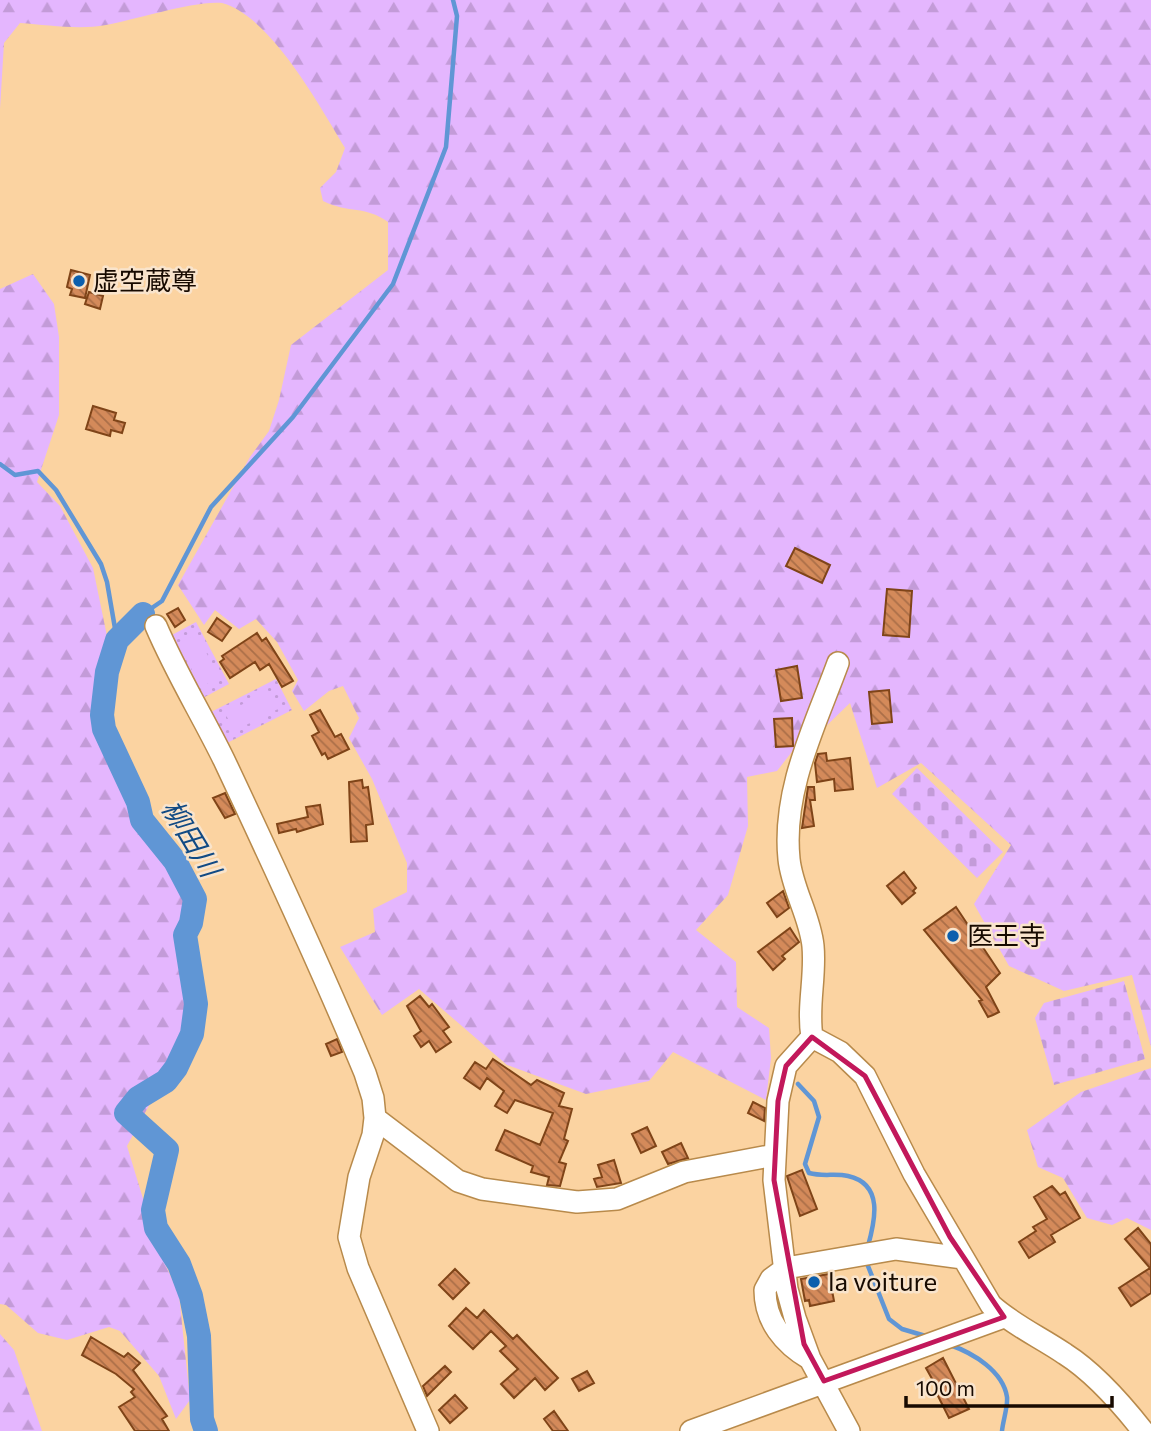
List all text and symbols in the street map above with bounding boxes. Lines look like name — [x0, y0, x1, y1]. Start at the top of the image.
place label: 虚空蔵尊 — [93, 264, 197, 295]
marker: 虚空蔵尊 — [71, 273, 87, 289]
water label: 柳田川 — [156, 793, 230, 885]
place label: 医王寺 — [967, 919, 1045, 950]
marker: 医王寺 — [945, 928, 961, 944]
place label: la voiture — [828, 1265, 937, 1296]
marker: la voiture — [806, 1274, 822, 1290]
scale bar — [906, 1364, 1112, 1408]
text: 100 m — [916, 1375, 975, 1400]

